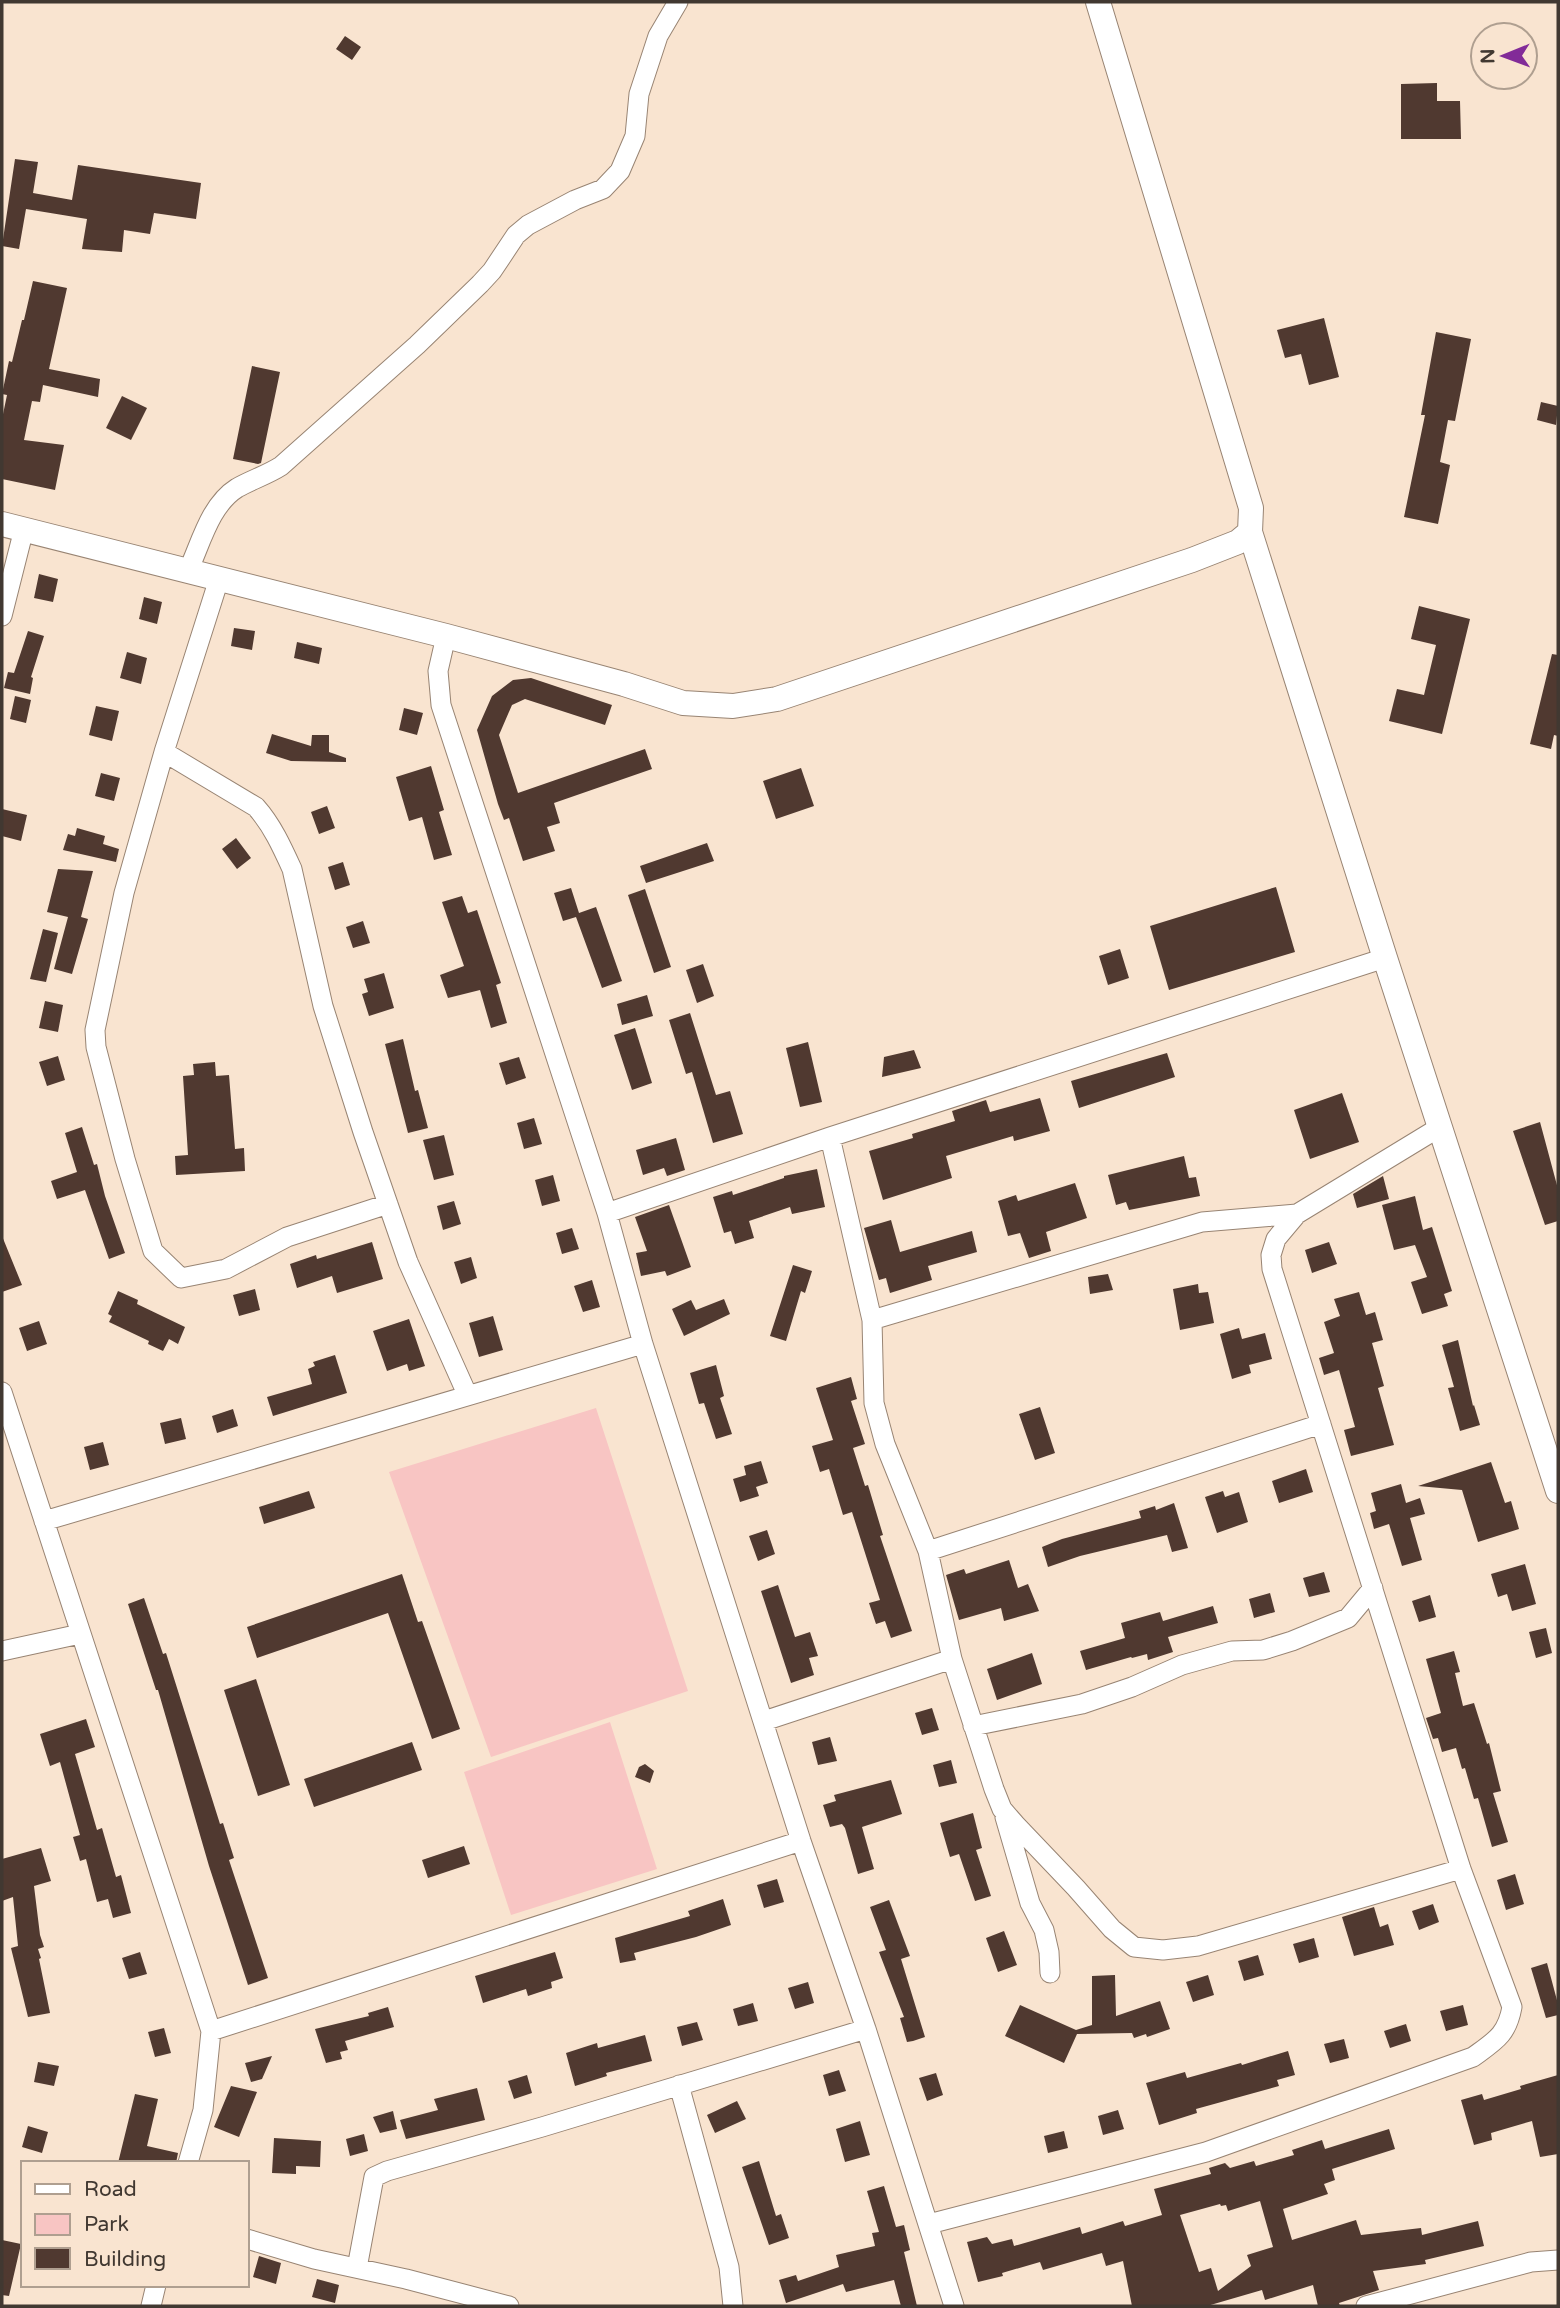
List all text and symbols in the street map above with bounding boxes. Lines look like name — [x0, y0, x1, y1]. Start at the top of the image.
north arrow — [1469, 21, 1539, 91]
text: N — [1477, 48, 1499, 64]
legend — [21, 2161, 248, 2287]
text: Road — [84, 2177, 137, 2202]
text: Park — [84, 2212, 129, 2237]
text: Building — [84, 2247, 166, 2272]

